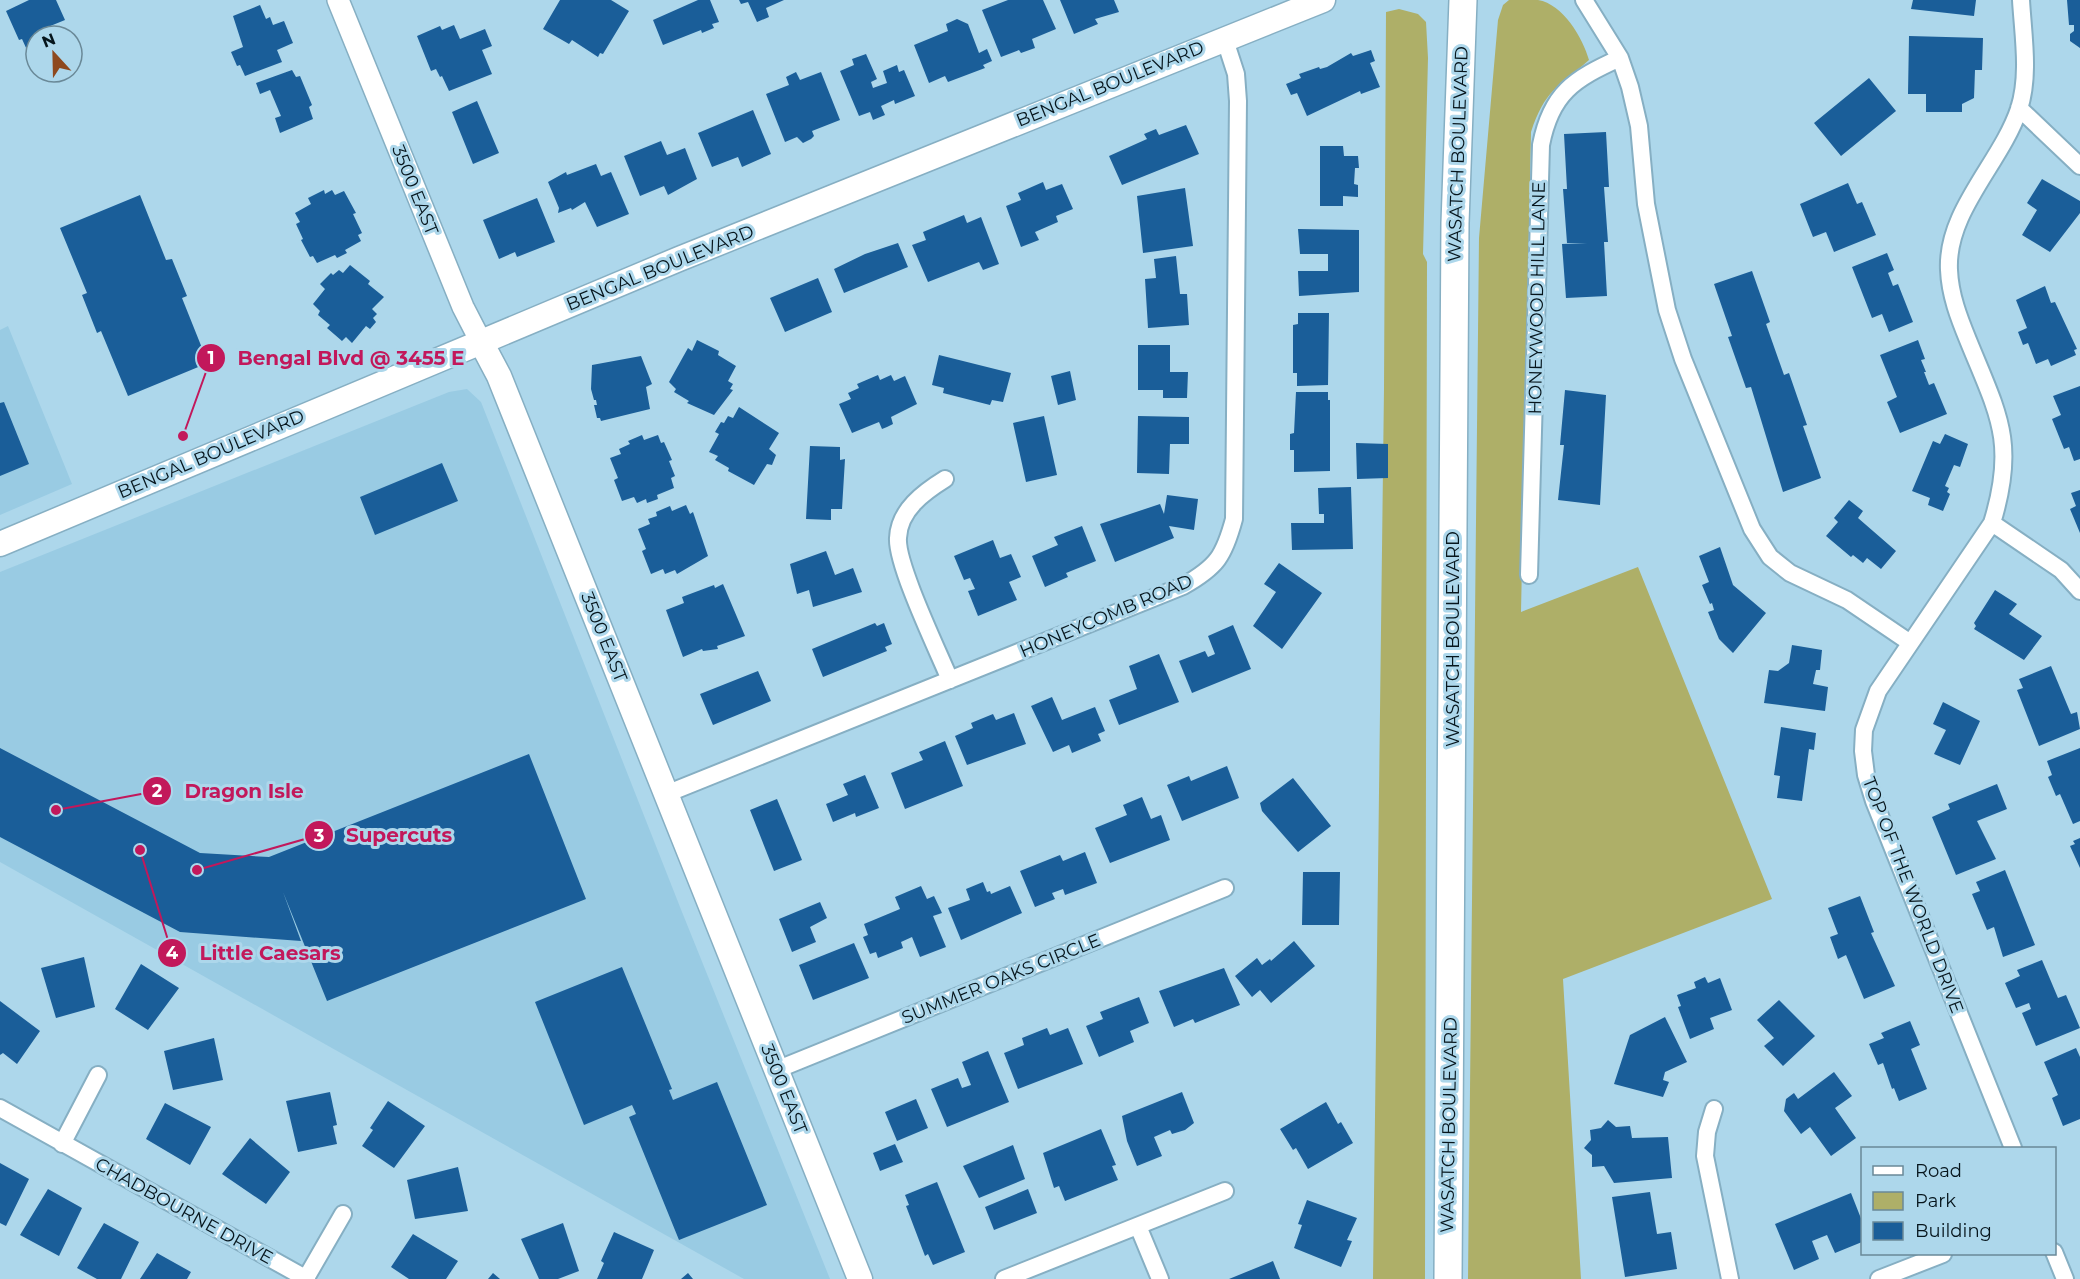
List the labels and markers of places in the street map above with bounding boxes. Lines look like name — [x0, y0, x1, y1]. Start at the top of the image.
callout: Bengal Blvd @ 3455 E — [196, 339, 477, 377]
callout: Dragon Isle — [142, 772, 315, 810]
callout: Supercuts — [304, 816, 464, 854]
callout: Little Caesars — [157, 934, 352, 972]

